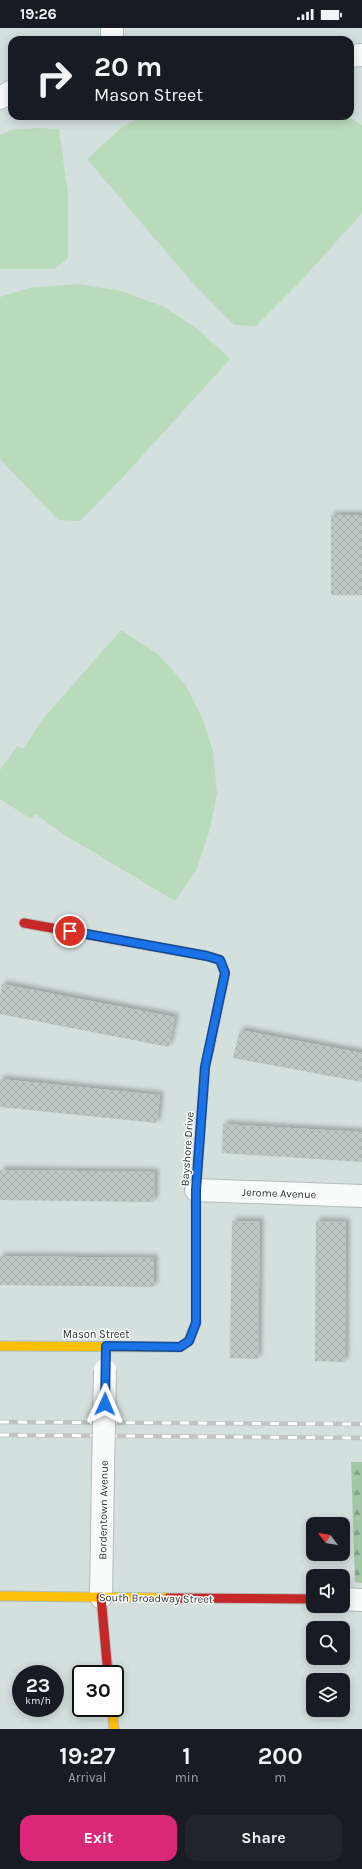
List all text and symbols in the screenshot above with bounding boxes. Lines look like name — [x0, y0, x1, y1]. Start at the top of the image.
text: 19:26 — [20, 5, 57, 23]
text: 20 m — [94, 50, 162, 83]
icon: right — [28, 52, 80, 104]
text: Mason Street — [94, 84, 203, 106]
pin — [53, 914, 87, 948]
icon: arrive — [59, 920, 81, 942]
street label: Bayshore Drive — [178, 1111, 197, 1187]
street label: Jerome Avenue — [241, 1186, 317, 1201]
street label: Mason Street — [63, 1328, 129, 1341]
position arrow — [84, 1383, 126, 1425]
street label: Bordentown Avenue — [96, 1460, 111, 1560]
north arrow — [306, 1517, 350, 1561]
map controls — [306, 1517, 350, 1717]
button: sound — [306, 1569, 350, 1613]
street label: South Broadway Street — [99, 1591, 213, 1606]
button: search — [306, 1621, 350, 1665]
speed limit sign: 30 — [72, 1665, 124, 1717]
button: layers — [306, 1673, 350, 1717]
text: 23 — [26, 1674, 50, 1697]
text: km/h — [25, 1695, 51, 1707]
text: 19:27 — [59, 1742, 115, 1770]
text: 1 — [182, 1742, 191, 1770]
text: 200 — [258, 1742, 303, 1770]
text: Arrival — [68, 1770, 106, 1785]
text: min — [175, 1770, 199, 1785]
text: m — [274, 1770, 286, 1785]
button: Exit — [20, 1815, 177, 1861]
button: Share — [185, 1815, 342, 1861]

